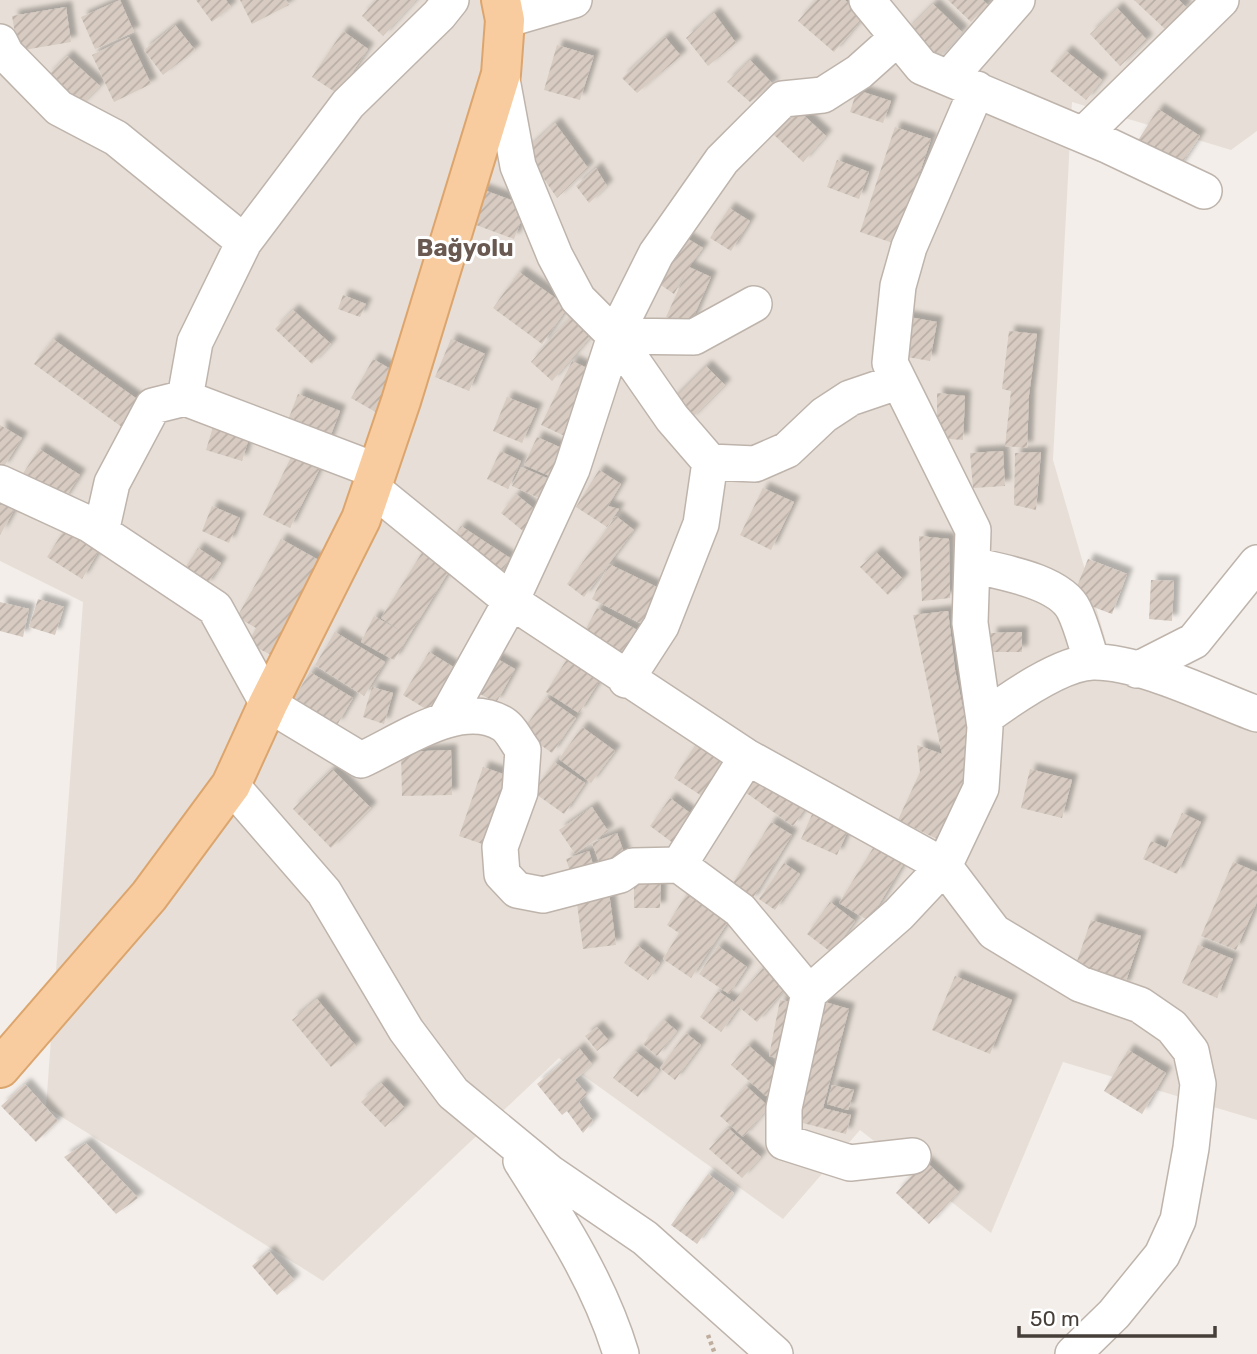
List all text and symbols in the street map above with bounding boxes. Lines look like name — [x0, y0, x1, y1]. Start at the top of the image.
district label: Bağyolu — [416, 234, 514, 262]
scale bar — [1019, 1294, 1215, 1338]
text: 50 m — [1030, 1306, 1080, 1331]

